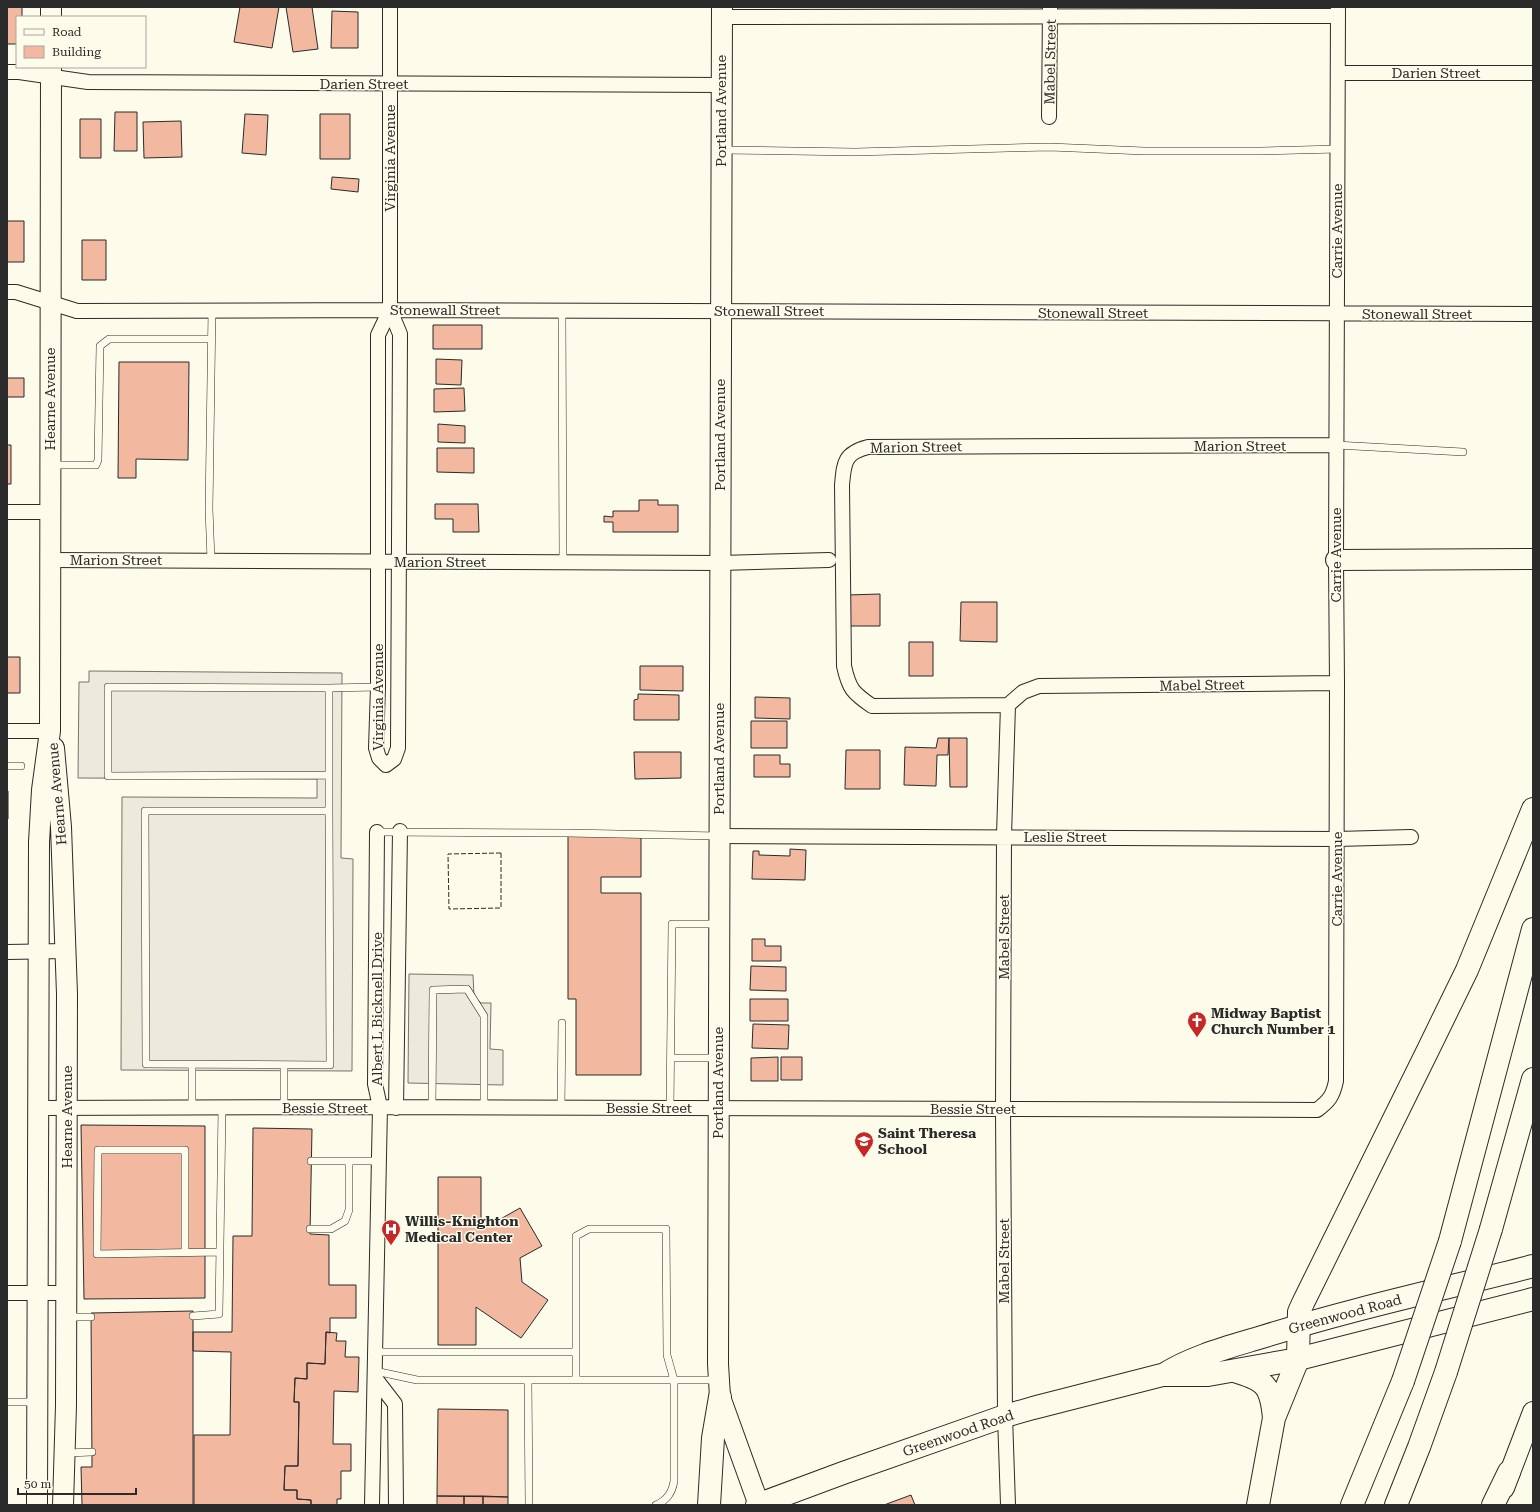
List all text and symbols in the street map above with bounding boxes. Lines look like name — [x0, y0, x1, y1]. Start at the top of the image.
legend — [16, 16, 146, 68]
street label: Mabel Street — [1041, 19, 1059, 105]
text: Road — [52, 25, 82, 39]
text: Building — [52, 45, 101, 59]
street label: Portland Avenue — [713, 55, 729, 167]
street label: Darien Street — [1391, 65, 1481, 81]
street label: Darien Street — [319, 76, 409, 92]
street label: Virginia Avenue — [382, 104, 398, 212]
street label: Carrie Avenue — [1329, 183, 1345, 279]
street label: Stonewall Street — [390, 302, 500, 318]
street label: Stonewall Street — [714, 303, 824, 319]
street label: Stonewall Street — [1038, 305, 1148, 321]
street label: Stonewall Street — [1362, 306, 1472, 322]
street label: Hearne Avenue — [42, 347, 58, 450]
street label: Portland Avenue — [712, 379, 728, 491]
street label: Marion Street — [870, 438, 962, 456]
street label: Marion Street — [1194, 438, 1286, 454]
street label: Carrie Avenue — [1328, 507, 1344, 603]
street label: Marion Street — [70, 552, 162, 568]
street label: Marion Street — [394, 554, 486, 570]
street label: Virginia Avenue — [370, 643, 386, 751]
street label: Mabel Street — [1159, 676, 1245, 694]
street label: Portland Avenue — [711, 703, 727, 815]
street label: Hearne Avenue — [45, 742, 69, 846]
street label: Leslie Street — [1023, 829, 1107, 845]
street label: Carrie Avenue — [1329, 831, 1345, 927]
street label: Mabel Street — [996, 894, 1012, 980]
street label: Albert L Bicknell Drive — [369, 932, 385, 1086]
place label: Midway Baptist Church Number 1 — [1211, 1005, 1335, 1037]
church icon: Midway Baptist Church Number 1 — [1186, 1010, 1208, 1038]
street label: Portland Avenue — [710, 1027, 726, 1139]
street label: Hearne Avenue — [59, 1065, 75, 1168]
street label: Bessie Street — [282, 1100, 368, 1116]
street label: Bessie Street — [606, 1100, 692, 1116]
street label: Bessie Street — [930, 1101, 1016, 1117]
place label: Saint Theresa School — [878, 1125, 977, 1157]
school or university icon: Saint Theresa School — [853, 1130, 875, 1158]
place label: Willis-Knighton Medical Center — [405, 1213, 519, 1245]
hospital icon: Willis-Knighton Medical Center — [380, 1218, 402, 1246]
street label: Mabel Street — [996, 1218, 1012, 1304]
street label: Greenwood Road — [1287, 1291, 1403, 1337]
street label: Greenwood Road — [900, 1406, 1016, 1459]
scale bar — [18, 1470, 136, 1496]
text: 50 m — [24, 1477, 51, 1491]

